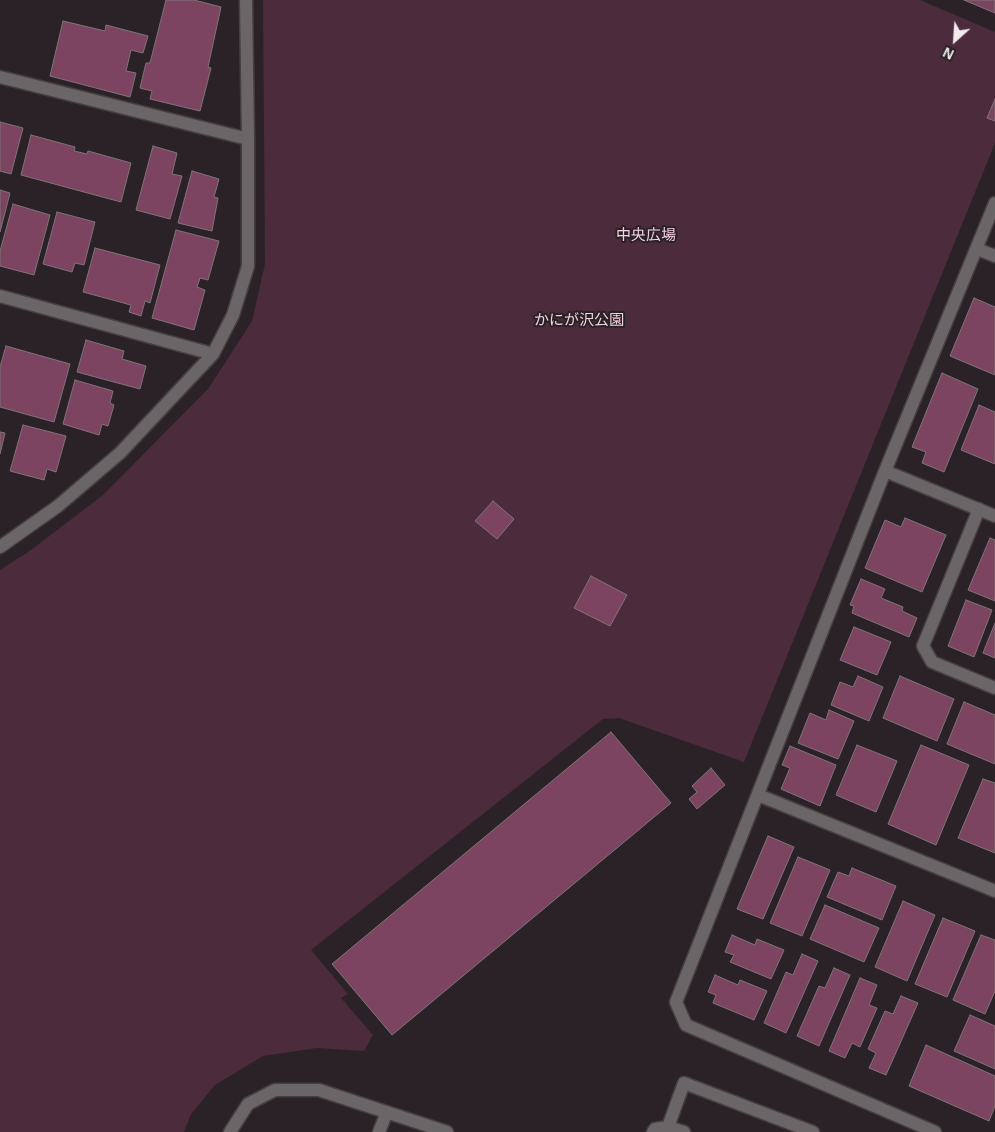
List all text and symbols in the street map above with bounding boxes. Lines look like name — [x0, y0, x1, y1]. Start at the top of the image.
north arrow — [930, 15, 980, 65]
text: N — [940, 44, 956, 63]
park label: 中央広場 — [616, 227, 676, 245]
park label: かにが沢公園 — [534, 312, 624, 330]

